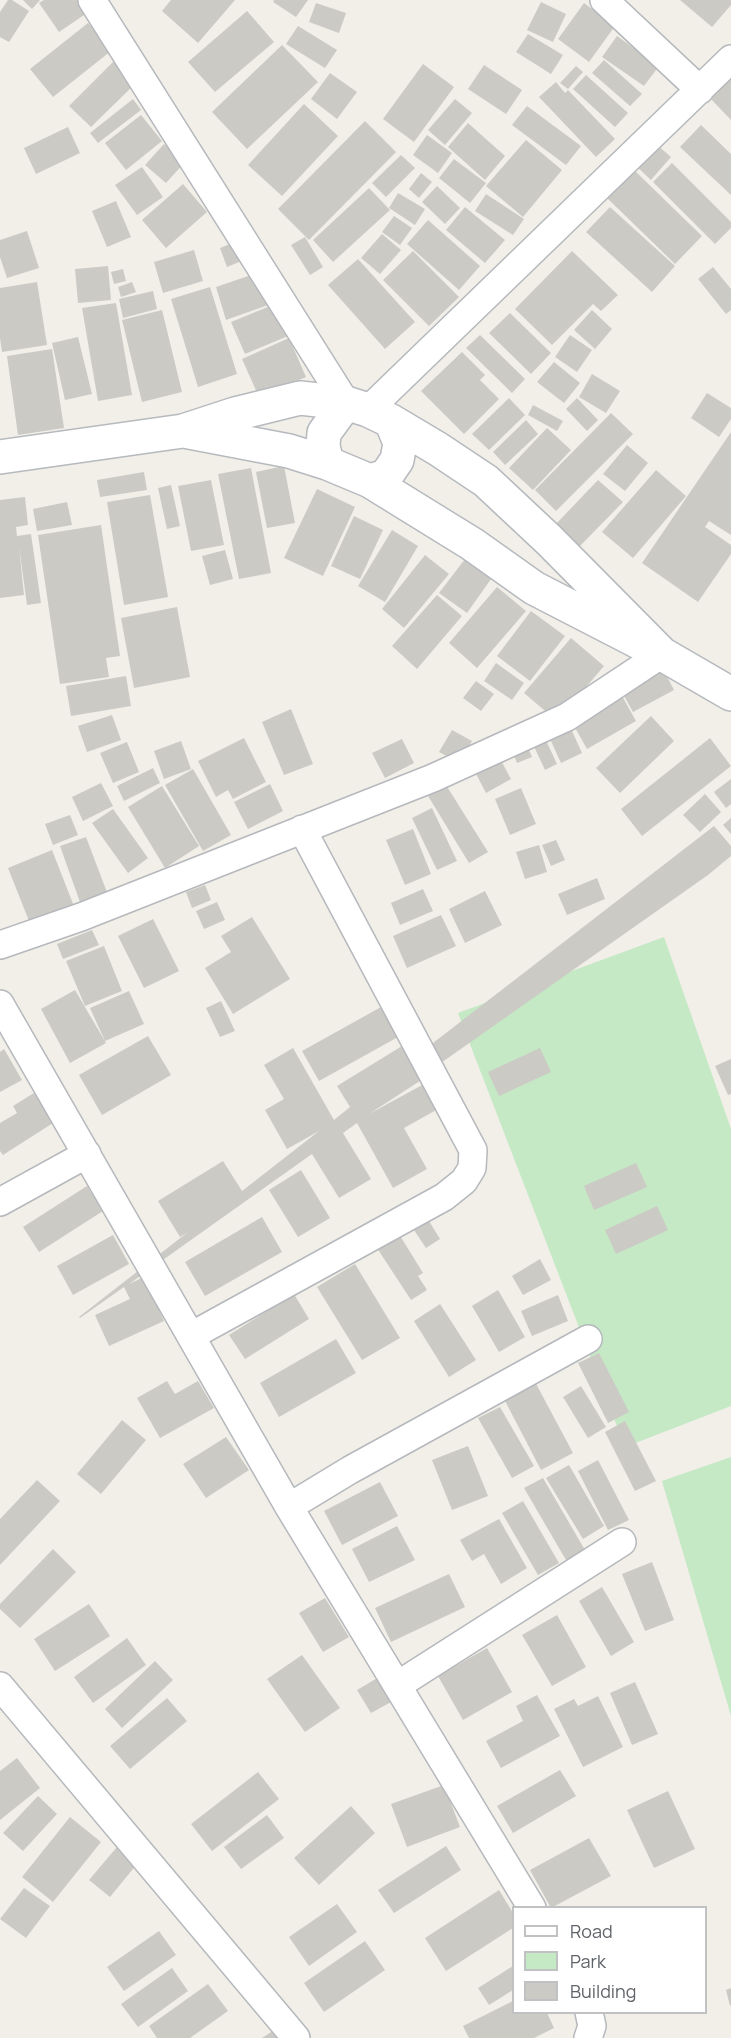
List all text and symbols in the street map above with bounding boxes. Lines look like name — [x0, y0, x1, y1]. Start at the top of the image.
legend — [512, 1906, 707, 2014]
text: Road — [570, 1919, 613, 1943]
text: Park — [570, 1949, 606, 1973]
text: Building — [570, 1979, 636, 2003]

